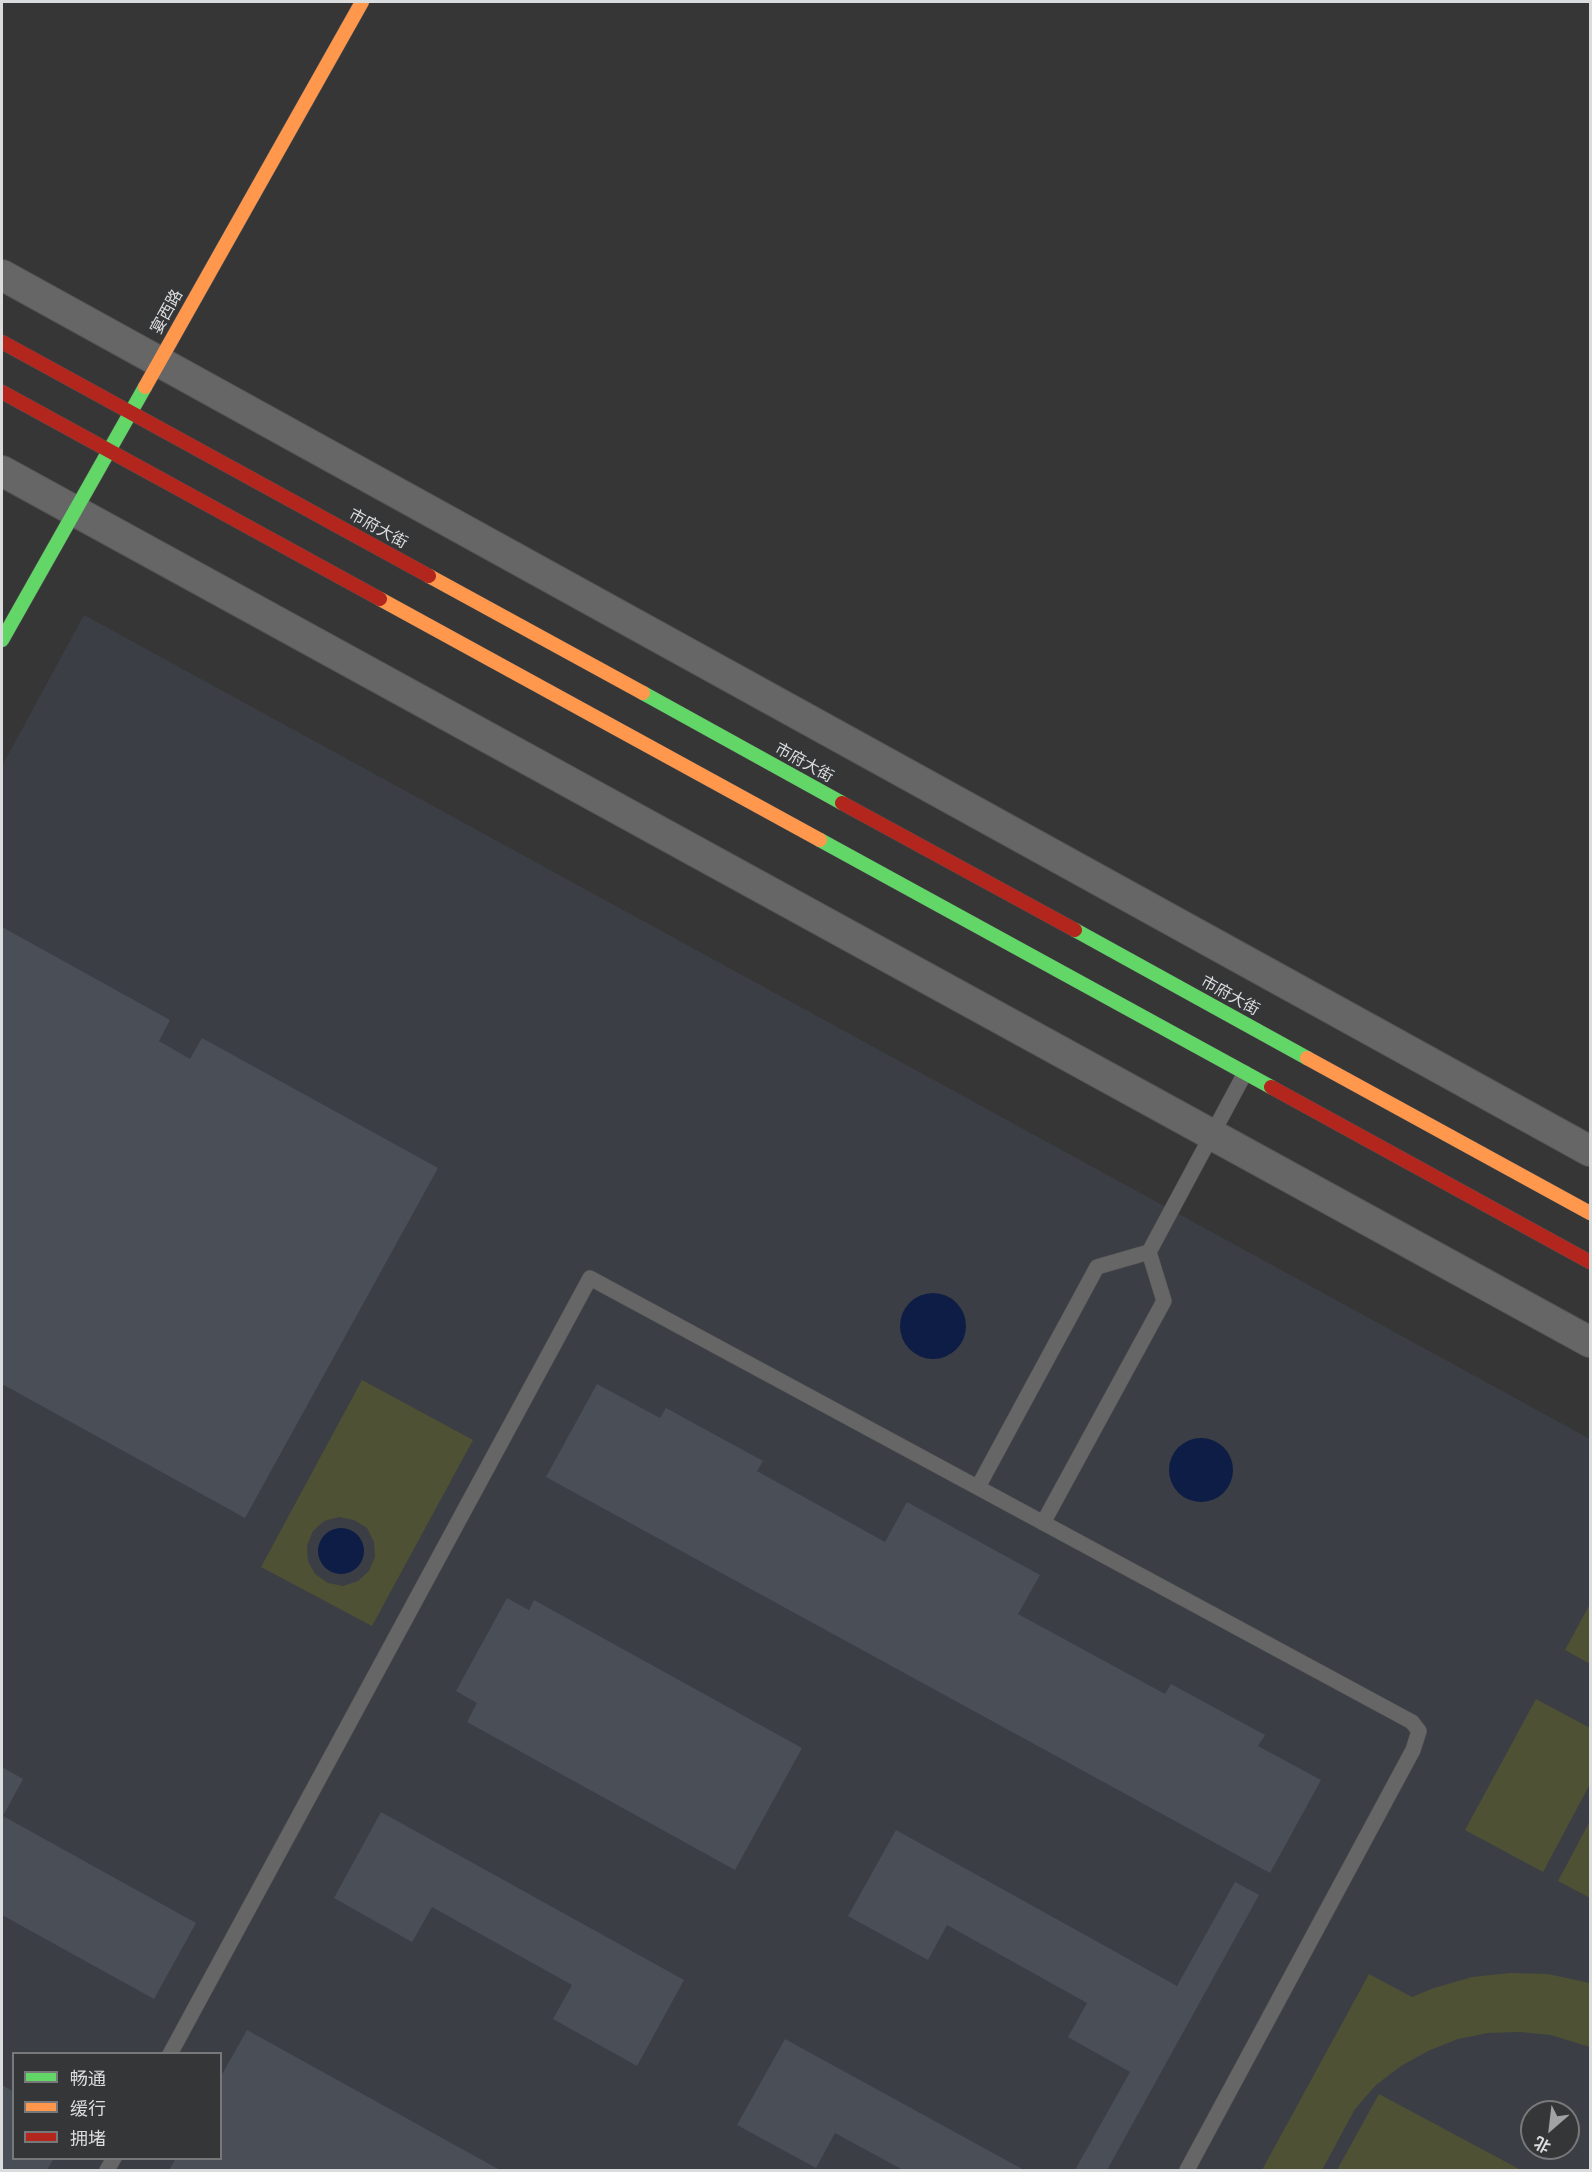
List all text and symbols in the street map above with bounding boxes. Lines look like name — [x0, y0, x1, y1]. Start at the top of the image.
street label: 宴西路 — [147, 286, 187, 338]
street label: 市府大街 — [345, 505, 411, 553]
street label: 市府大街 — [771, 739, 837, 787]
street label: 市府大街 — [1197, 972, 1263, 1020]
legend — [12, 2052, 222, 2160]
text: 畅通 — [70, 2068, 106, 2090]
text: 缓行 — [70, 2098, 106, 2120]
north arrow — [1520, 2100, 1580, 2160]
text: 拥堵 — [70, 2128, 106, 2150]
text: 北 — [1531, 2132, 1554, 2157]

